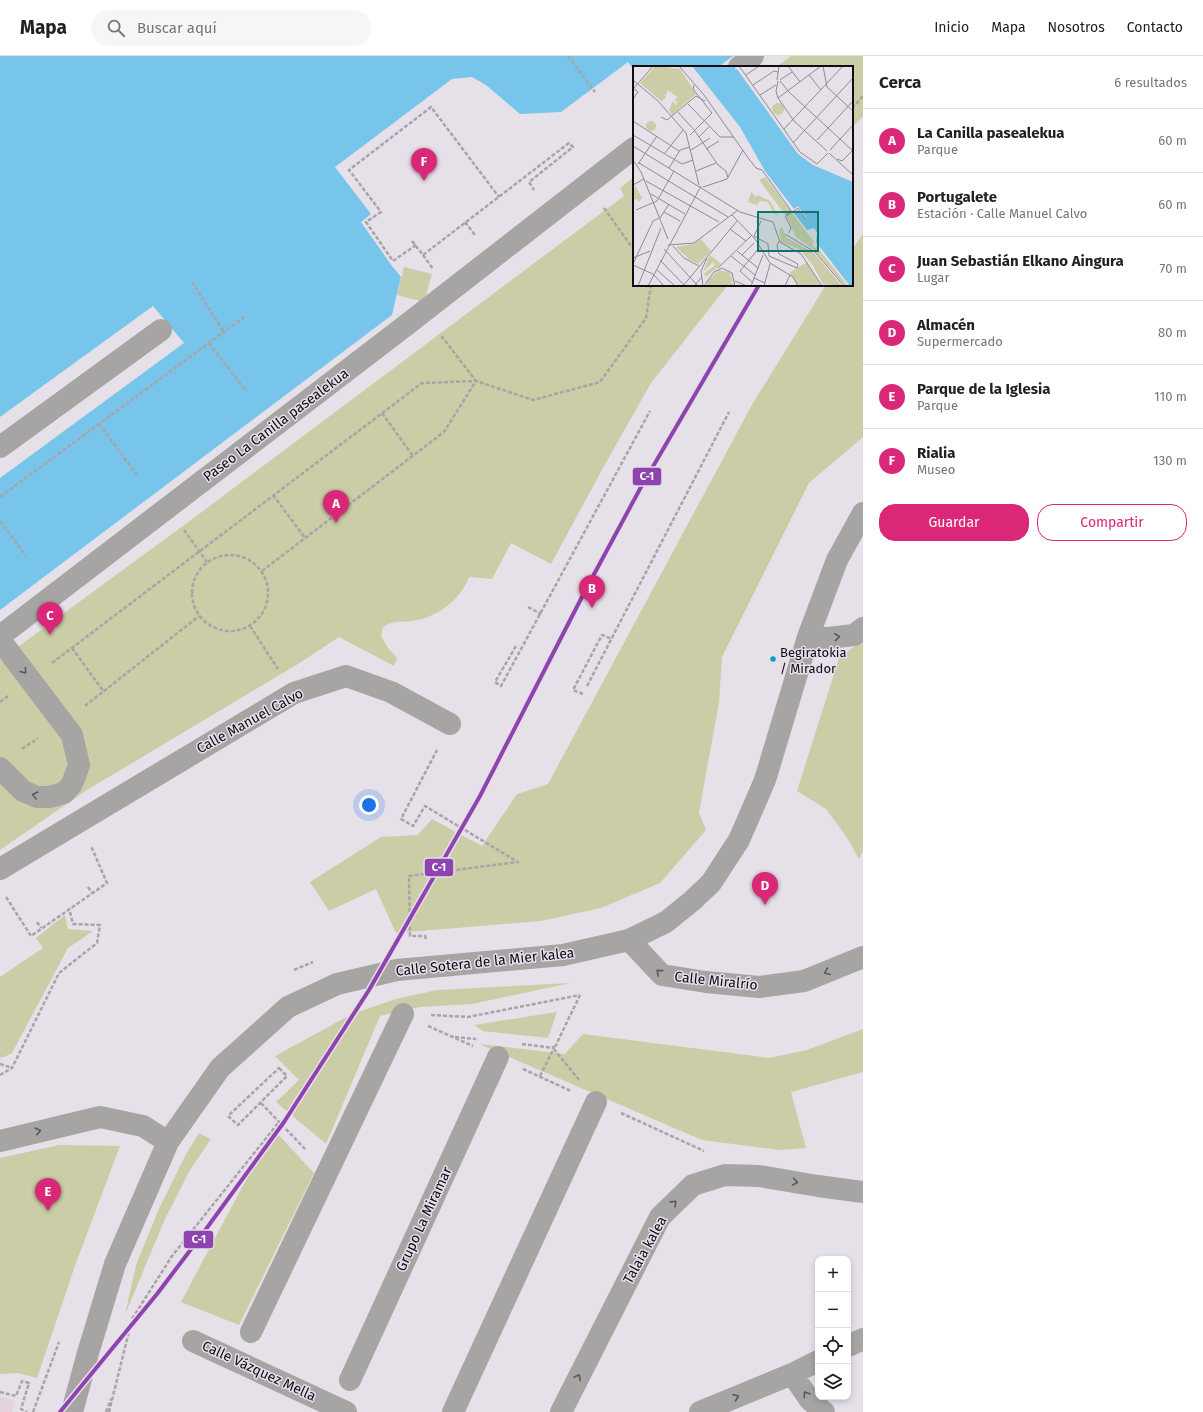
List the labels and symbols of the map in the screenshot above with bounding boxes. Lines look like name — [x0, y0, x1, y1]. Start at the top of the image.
inset map — [633, 66, 853, 286]
pin: F — [411, 148, 437, 181]
street label: Paseo La Canilla pasealekua — [200, 365, 352, 485]
line badge: C-1 — [632, 467, 662, 486]
text: C-1 — [640, 470, 654, 483]
pin: A — [323, 490, 349, 523]
pin: B — [579, 575, 605, 608]
pin: C — [37, 602, 63, 635]
one-way arrow — [834, 633, 840, 642]
place label: Begiratokia / Mirador — [780, 645, 847, 676]
marker: Begiratokia / Mirador — [768, 654, 778, 664]
one-way arrow — [19, 667, 26, 674]
street label: Calle Manuel Calvo — [194, 685, 306, 757]
one-way arrow — [32, 792, 39, 800]
your location — [359, 795, 379, 815]
line badge: C-1 — [424, 858, 454, 877]
text: C-1 — [432, 861, 446, 874]
pin: D — [752, 872, 778, 905]
street label: Calle Sotera de la Mier kalea — [395, 944, 575, 980]
one-way arrow — [823, 967, 830, 975]
street label: Calle Miralrío — [674, 968, 758, 994]
one-way arrow — [657, 969, 664, 976]
one-way arrow — [35, 1128, 41, 1136]
street label: Grupo La Miramar — [392, 1164, 456, 1274]
one-way arrow — [792, 1177, 798, 1186]
pin: E — [35, 1178, 61, 1211]
one-way arrow — [669, 1200, 677, 1208]
street label: Talaia kalea — [620, 1213, 670, 1287]
line badge: C-1 — [183, 1230, 214, 1249]
text: C-1 — [192, 1233, 206, 1246]
street label: Calle Vázquez Mella — [199, 1337, 319, 1405]
one-way arrow — [573, 1374, 581, 1381]
one-way arrow — [804, 1392, 811, 1399]
one-way arrow — [732, 1394, 739, 1402]

